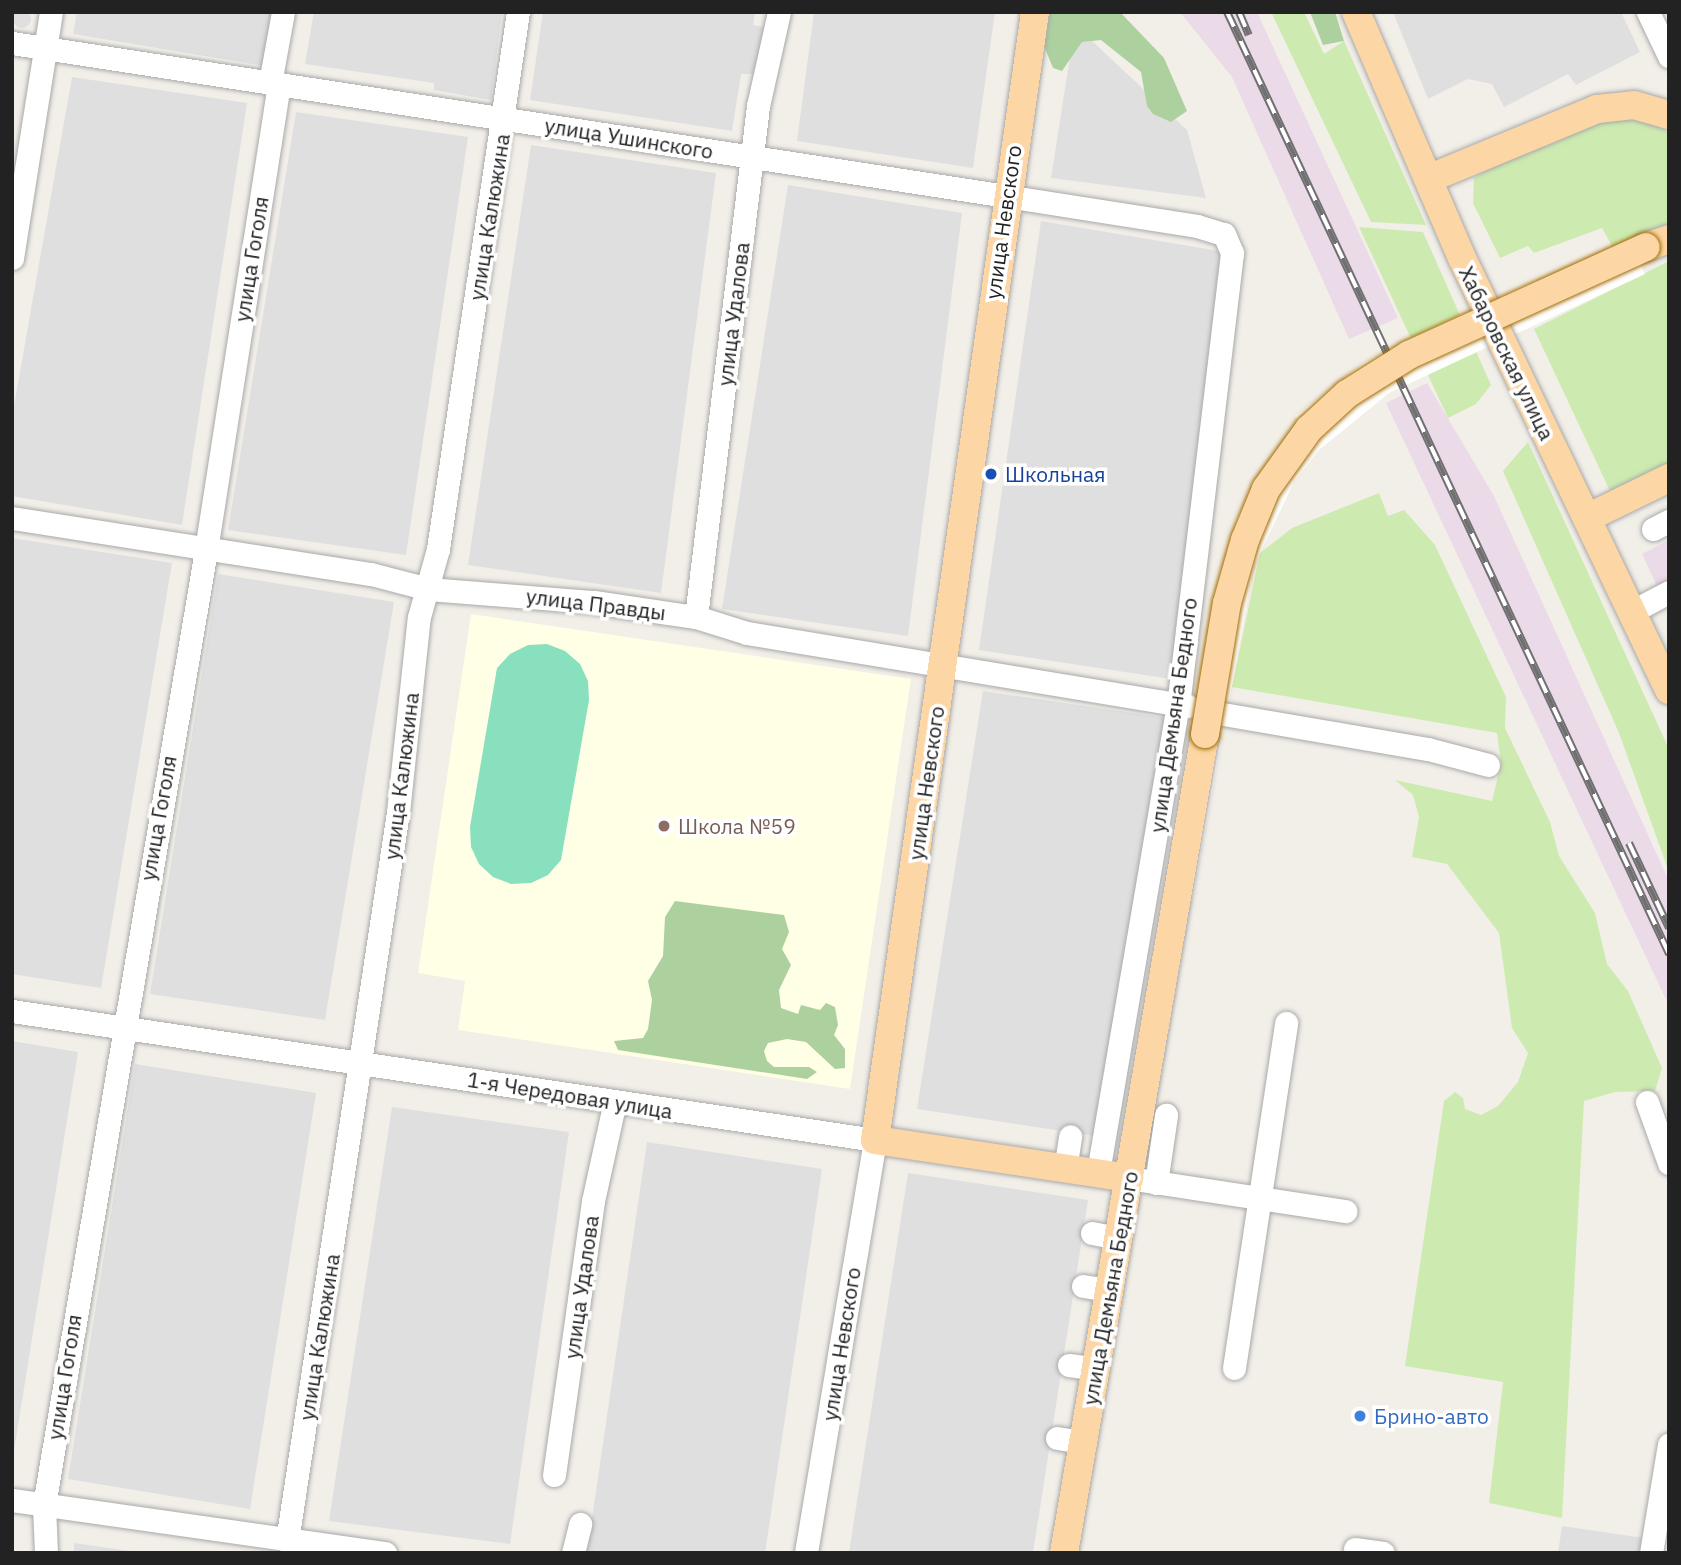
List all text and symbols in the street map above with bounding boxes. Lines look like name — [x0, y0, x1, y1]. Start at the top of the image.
street label: улица Ушинского — [543, 112, 715, 164]
street label: улица Калюжина — [463, 132, 515, 302]
street label: улица Невского — [980, 143, 1026, 301]
street label: улица Гоголя — [229, 194, 273, 324]
street label: улица Удалова — [712, 241, 754, 387]
street label: Хабаровская улица — [1454, 262, 1560, 444]
place label: Школьная — [1005, 461, 1106, 487]
marker: Школьная — [983, 466, 999, 482]
street label: улица Правды — [525, 583, 667, 625]
street label: улица Демьяна Бедного — [1144, 596, 1202, 834]
street label: улица Калюжина — [378, 691, 424, 861]
street label: улица Невского — [903, 704, 949, 862]
street label: улица Гоголя — [135, 753, 181, 883]
place label: Школа №59 — [678, 813, 796, 839]
marker: Школа №59 — [656, 818, 672, 834]
street label: 1-я Чередовая улица — [466, 1066, 674, 1124]
street label: улица Демьяна Бедного — [1077, 1169, 1143, 1407]
street label: улица Удалова — [558, 1214, 604, 1360]
street label: улица Калюжина — [293, 1252, 345, 1422]
street label: улица Невского — [816, 1265, 866, 1423]
street label: улица Гоголя — [42, 1312, 86, 1442]
place label: Брино-авто — [1374, 1403, 1489, 1429]
marker: Брино-авто — [1352, 1408, 1368, 1424]

